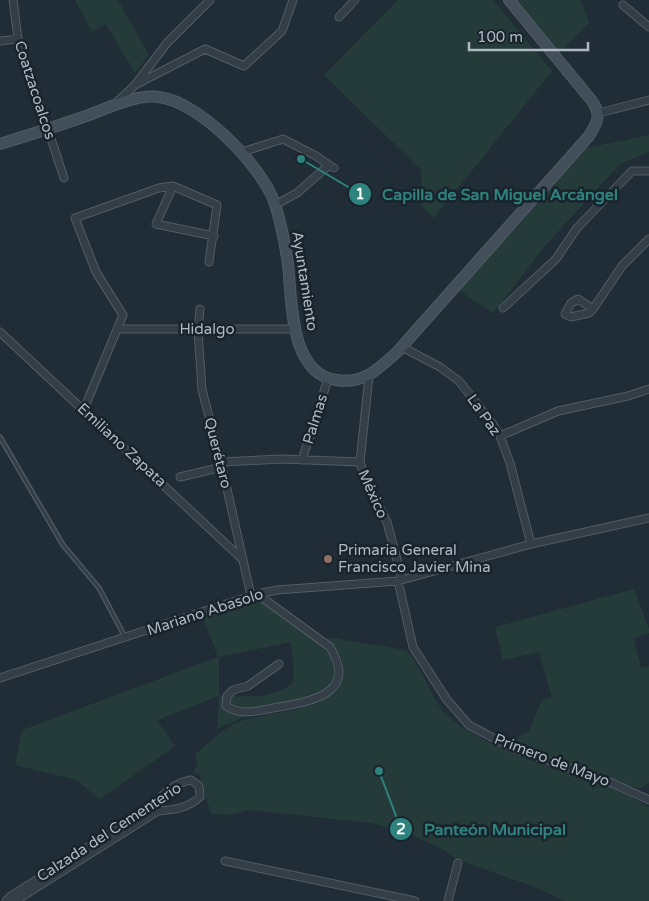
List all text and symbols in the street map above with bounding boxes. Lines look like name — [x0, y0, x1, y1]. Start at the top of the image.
scale bar — [469, 20, 588, 52]
text: 100 m — [477, 28, 523, 46]
street label: Coatzacoalcos — [11, 38, 59, 142]
callout: Capilla de San Miguel Arcángel — [347, 178, 628, 209]
text: 1 — [355, 185, 365, 203]
text: Capilla de San Miguel Arcángel — [382, 185, 618, 205]
street label: Ayuntamiento — [288, 230, 322, 332]
street label: Hidalgo — [179, 320, 235, 338]
street label: La Paz — [463, 391, 505, 439]
street label: Palmas — [299, 392, 331, 446]
street label: Emiliano Zapata — [74, 399, 170, 491]
street label: Querétaro — [200, 416, 236, 490]
street label: México — [354, 467, 392, 521]
place label: Primaria General Francisco Javier Mina — [338, 541, 491, 576]
marker: Primaria General Francisco Javier Mina — [322, 553, 334, 565]
street label: Mariano Abasolo — [145, 585, 265, 639]
street label: Primero de Mayo — [492, 730, 612, 790]
street label: Calzada del Cementerio — [33, 779, 185, 885]
callout: Panteón Municipal — [389, 813, 576, 844]
text: 2 — [396, 820, 406, 838]
text: Panteón Municipal — [424, 820, 566, 840]

